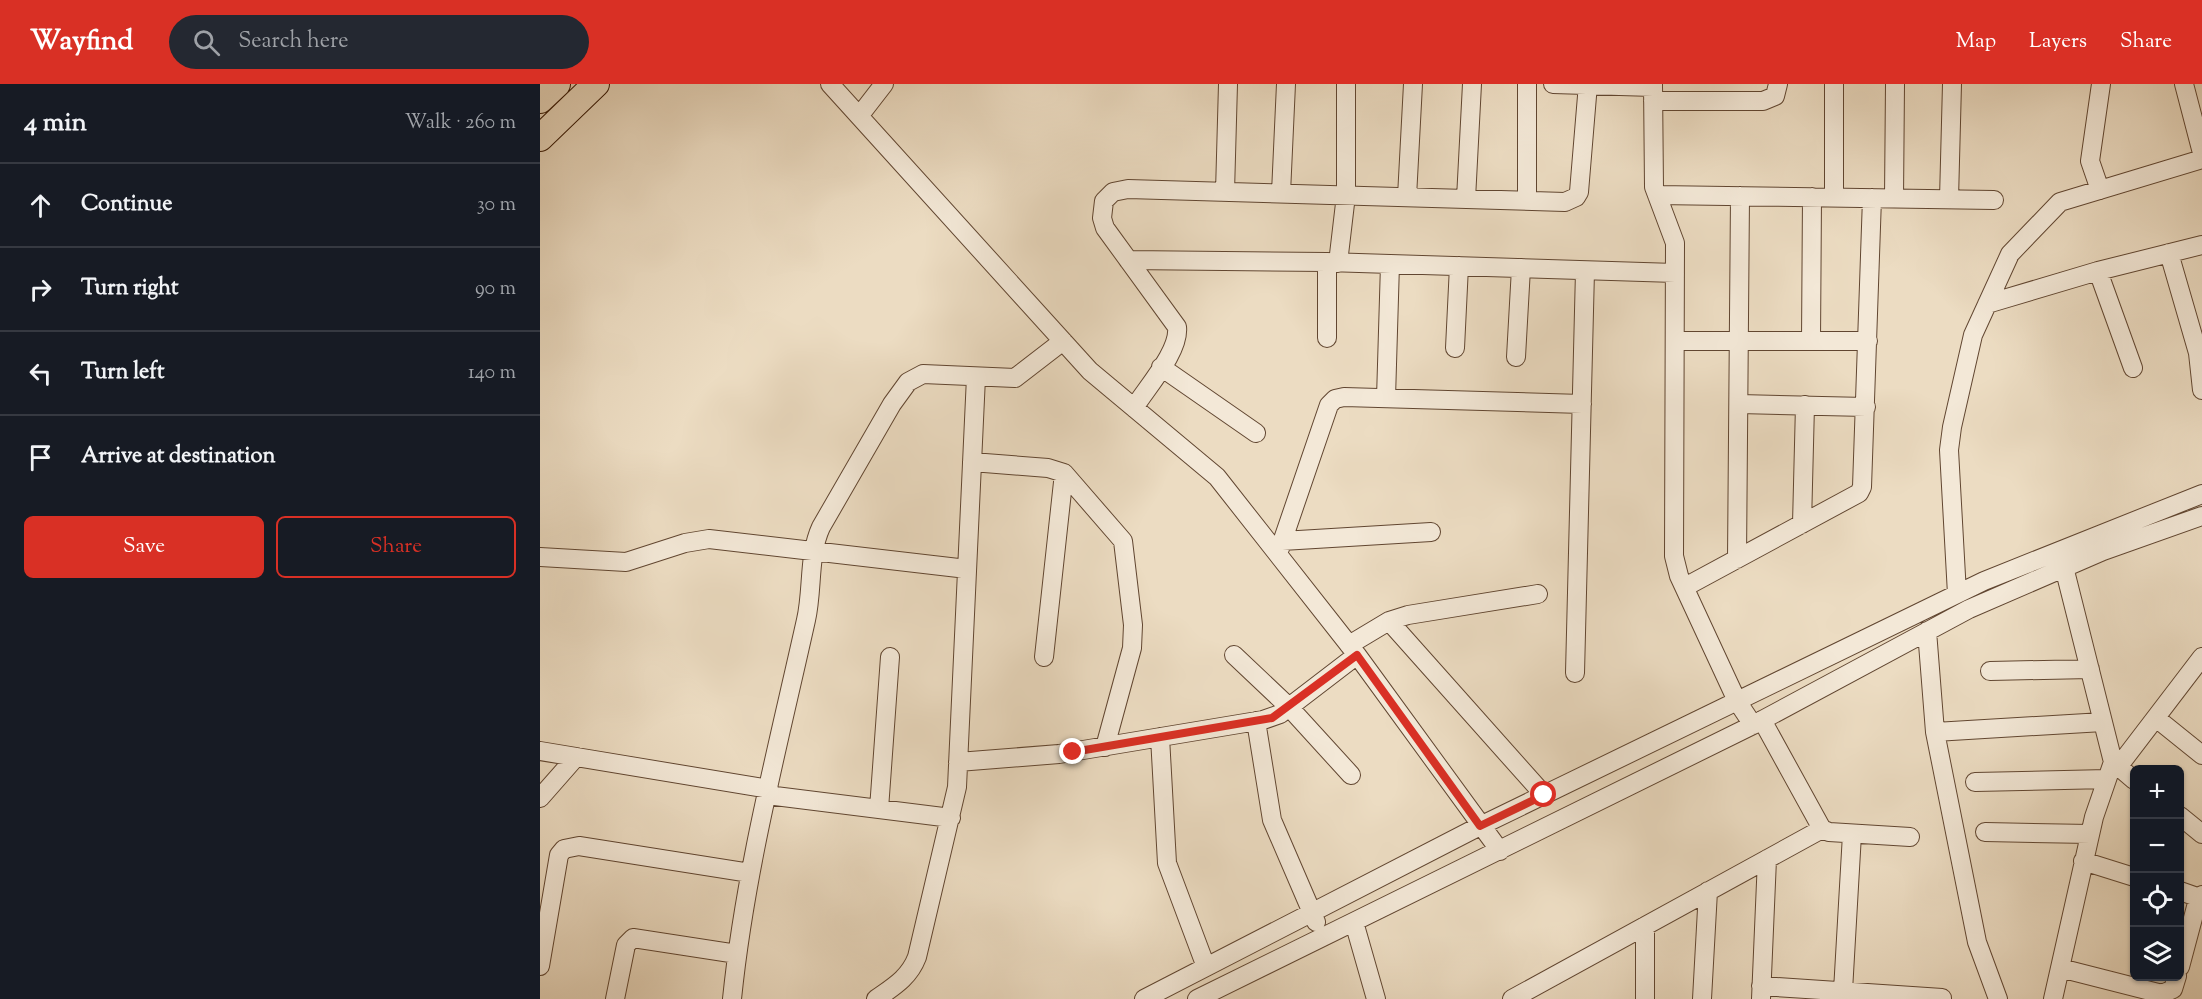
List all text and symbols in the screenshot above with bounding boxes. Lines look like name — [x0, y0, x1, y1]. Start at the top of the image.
search box — [169, 15, 589, 69]
text: Wayfind — [30, 22, 133, 62]
icon: search — [190, 26, 223, 59]
text: Search here — [238, 26, 349, 58]
text: Map — [1956, 27, 1996, 57]
text: Layers — [2029, 27, 2087, 57]
text: Share — [2120, 27, 2172, 57]
text: 4 min — [24, 105, 87, 142]
text: Walk · 260 m — [405, 109, 516, 138]
icon: ahead — [24, 189, 57, 222]
text: Continue — [81, 189, 172, 221]
text: 30 m — [477, 191, 516, 220]
icon: right — [24, 273, 57, 306]
text: Turn right — [81, 273, 178, 305]
text: 90 m — [475, 275, 516, 304]
icon: left — [24, 357, 57, 390]
text: Turn left — [81, 357, 164, 389]
text: 140 m — [468, 359, 516, 388]
icon: arrive — [24, 441, 57, 474]
text: Arrive at destination — [81, 441, 276, 473]
button: Save — [24, 516, 264, 578]
button: Share — [276, 516, 516, 578]
route end — [1059, 738, 1085, 764]
map controls — [2130, 765, 2184, 981]
button: + — [2130, 765, 2184, 819]
route start — [1530, 781, 1556, 807]
button: − — [2130, 819, 2184, 873]
button: locate — [2130, 873, 2184, 927]
button: layers — [2130, 927, 2184, 981]

